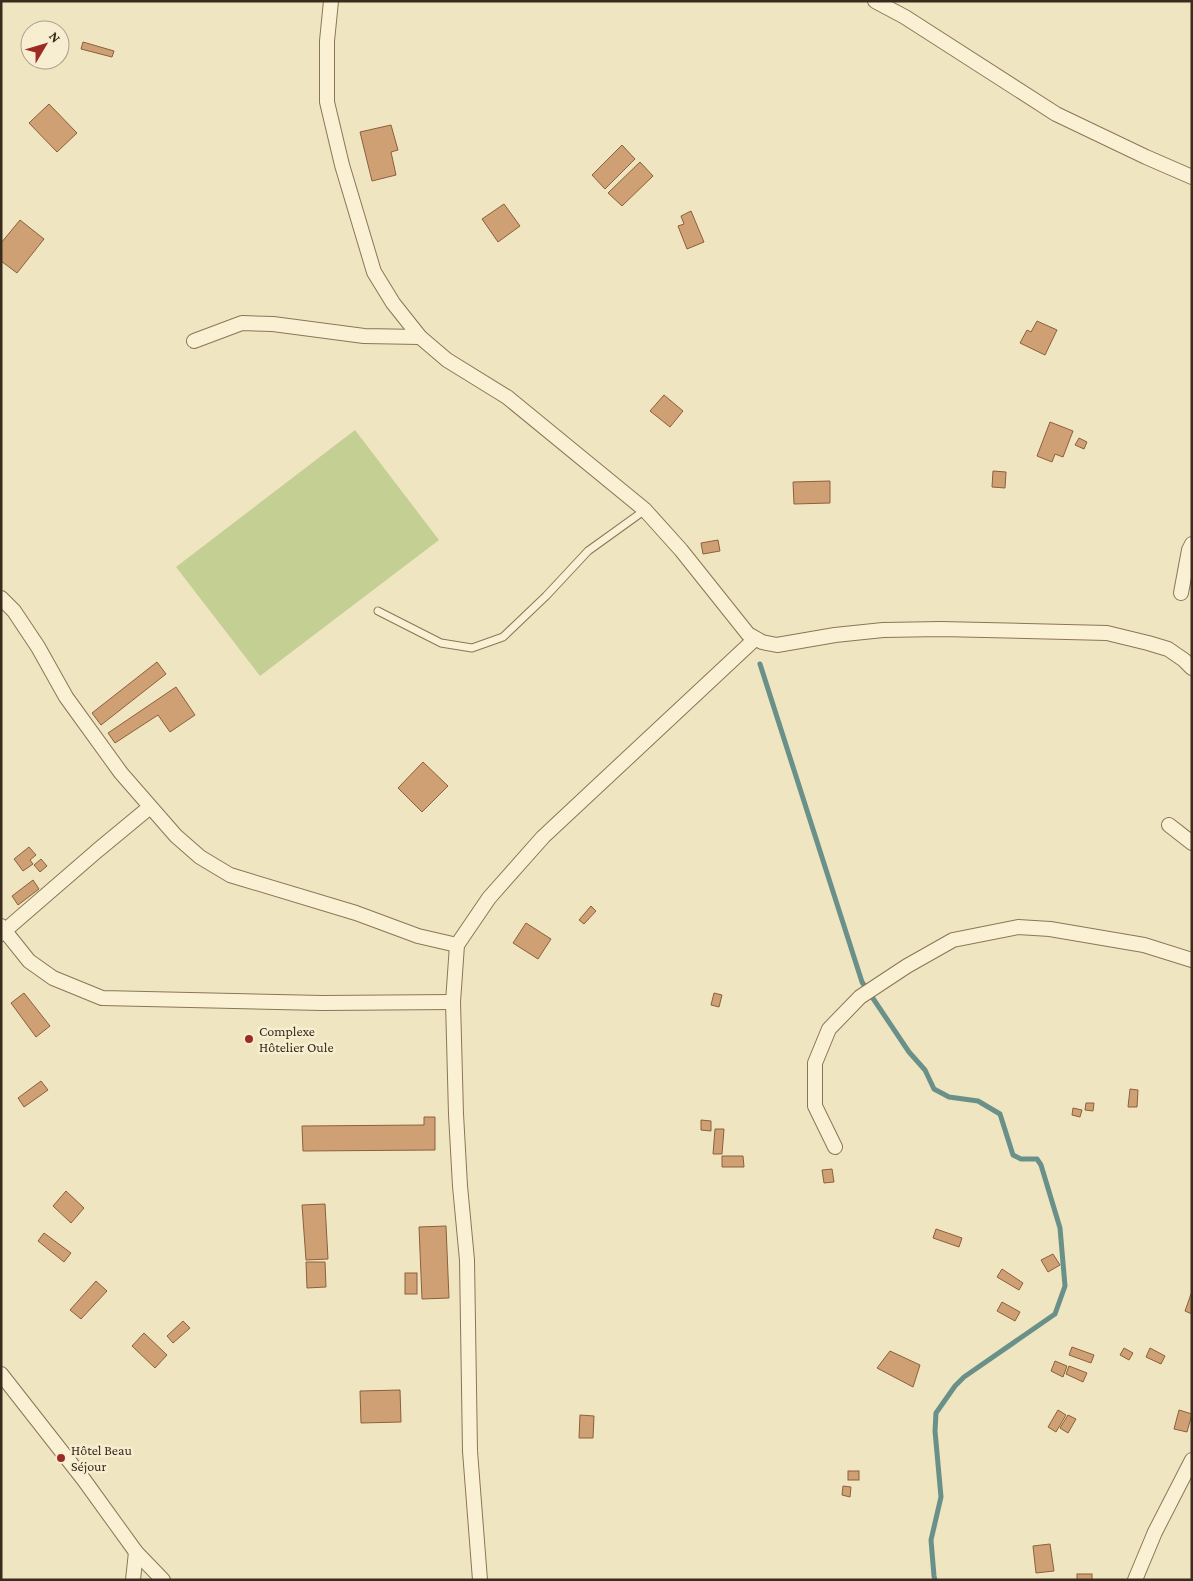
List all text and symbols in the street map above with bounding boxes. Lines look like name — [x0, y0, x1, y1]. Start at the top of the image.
north arrow — [20, 20, 70, 70]
text: N — [46, 28, 65, 46]
place label: Complexe Hôtelier Oule — [259, 1023, 334, 1055]
marker: Complexe Hôtelier Oule — [243, 1033, 255, 1045]
place label: Hôtel Beau Séjour — [71, 1442, 132, 1475]
marker: Hôtel Beau Séjour — [55, 1452, 67, 1464]

